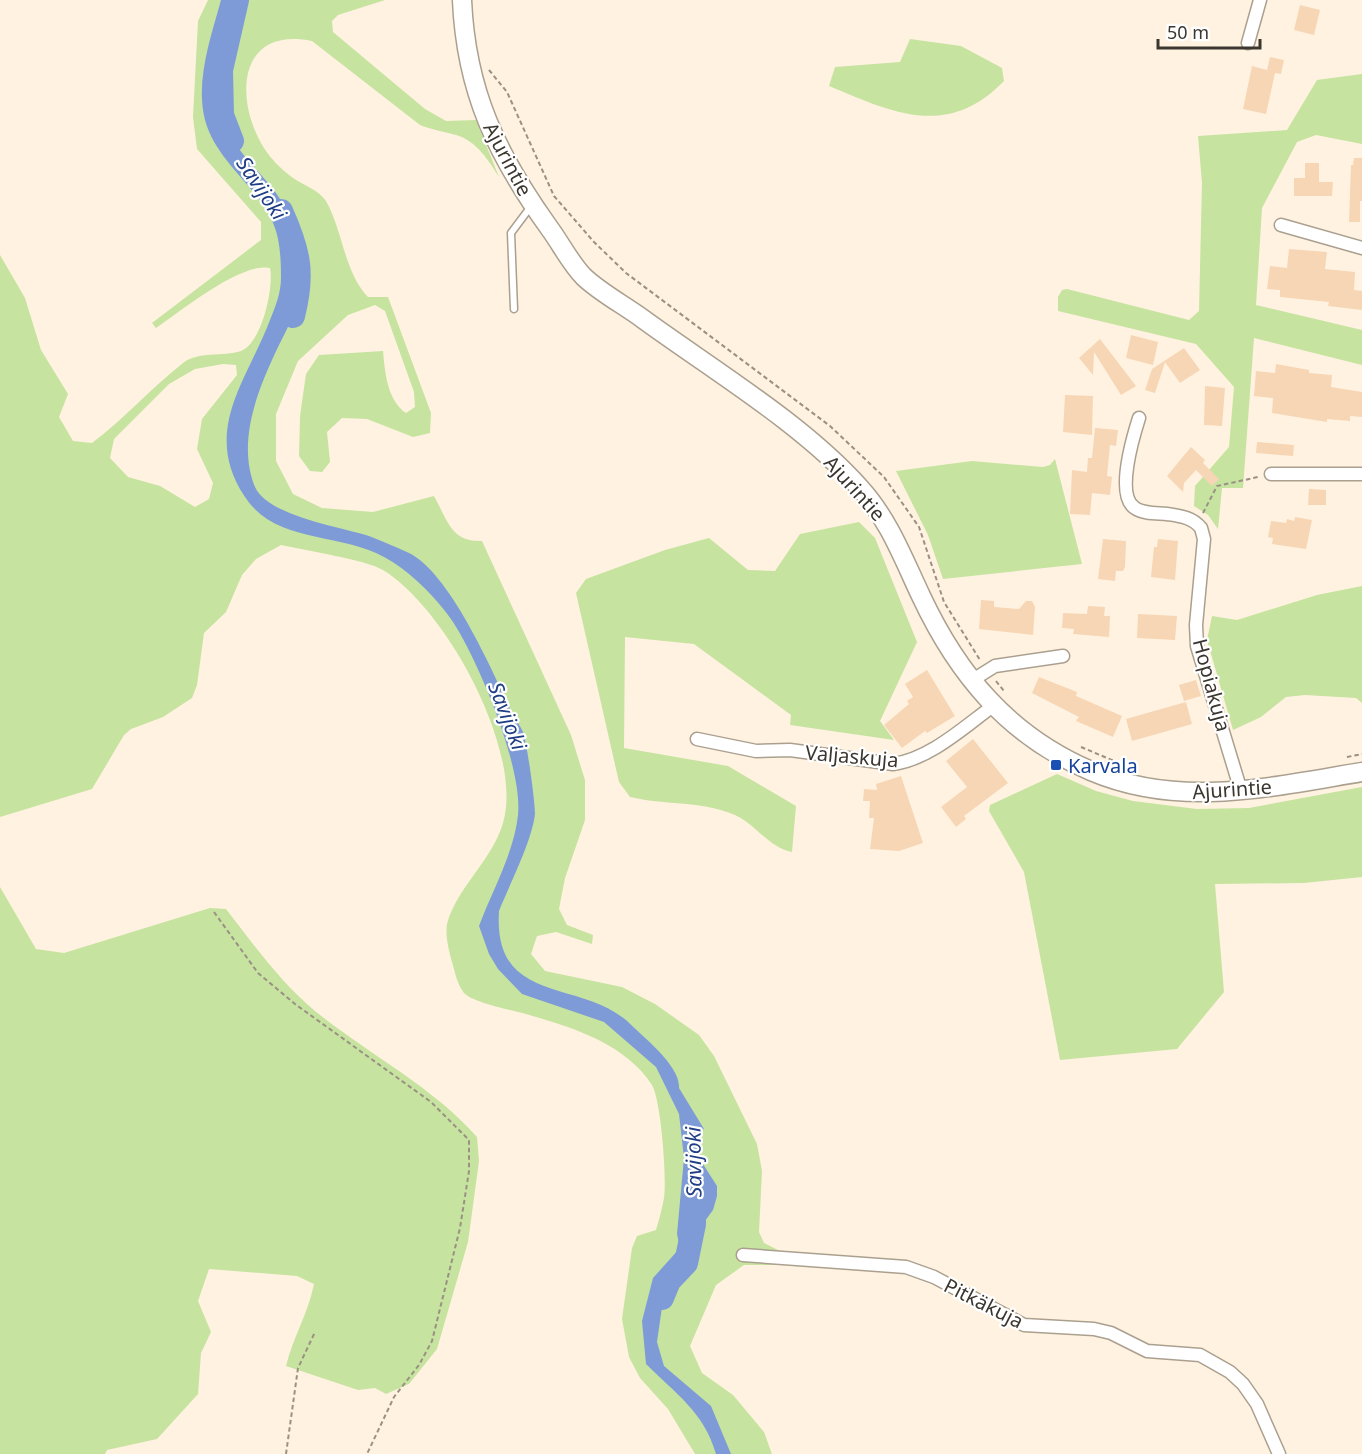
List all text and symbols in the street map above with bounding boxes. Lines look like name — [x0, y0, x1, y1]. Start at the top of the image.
scale bar — [1158, 12, 1260, 50]
text: 50 m — [1167, 20, 1209, 44]
street label: Ajurintie — [477, 117, 539, 201]
water label: Savijoki — [231, 151, 294, 226]
street label: Ajurintie — [818, 449, 892, 527]
street label: Hopiakuja — [1187, 636, 1237, 734]
water label: Savijoki — [482, 678, 534, 755]
street label: Valjaskuja — [804, 738, 900, 774]
place label: Karvala — [1068, 752, 1138, 779]
marker: Karvala — [1049, 758, 1063, 772]
street label: Ajurintie — [1191, 773, 1273, 805]
water label: Savijoki — [678, 1126, 708, 1198]
street label: Pitkäkuja — [940, 1271, 1028, 1335]

